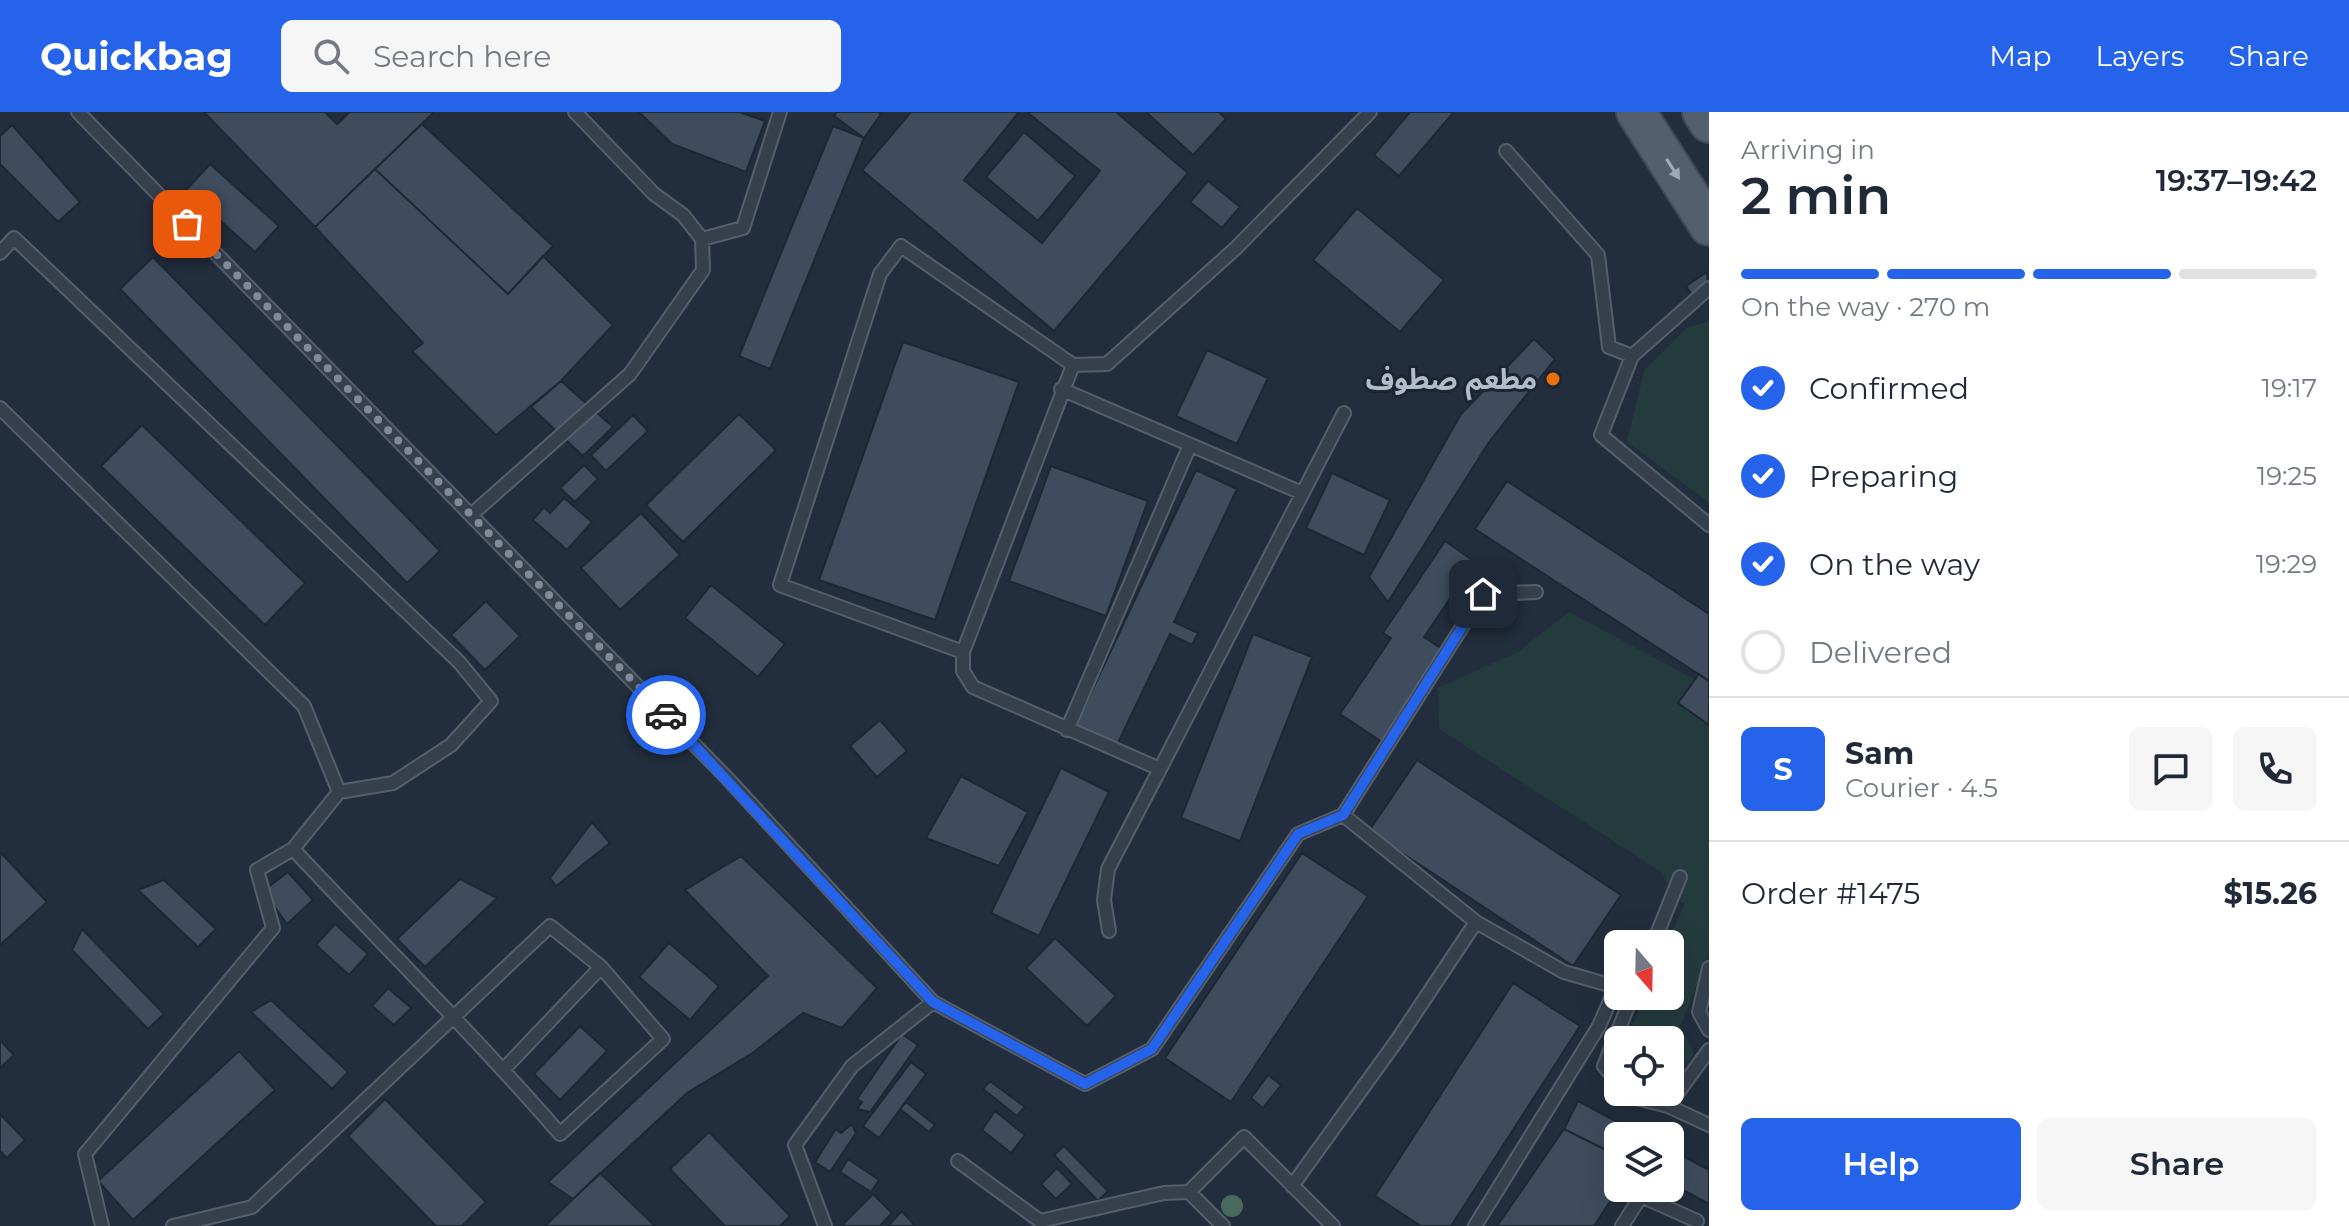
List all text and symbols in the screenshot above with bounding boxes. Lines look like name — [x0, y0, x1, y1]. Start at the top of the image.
search box — [281, 20, 841, 92]
text: Quickbag — [40, 33, 233, 80]
icon: search — [309, 34, 353, 78]
text: Search here — [373, 38, 551, 75]
text: Map — [1989, 39, 2052, 73]
text: Layers — [2096, 39, 2185, 73]
text: Share — [2229, 39, 2309, 73]
text: Arriving in — [1741, 134, 1875, 166]
one-way arrow — [1665, 158, 1679, 180]
text: 19:37–19:42 — [2156, 162, 2317, 199]
text: 2 min — [1741, 164, 1891, 227]
pin — [153, 190, 221, 258]
icon: bag — [165, 202, 209, 246]
text: On the way · 270 m — [1741, 291, 1990, 323]
place label: مطعم صطوف — [1366, 362, 1537, 401]
icon: check — [1741, 366, 1785, 410]
marker: مطعم صطوف — [1544, 370, 1562, 388]
text: Confirmed — [1809, 370, 1969, 407]
text: 19:17 — [2262, 372, 2317, 404]
icon: check — [1741, 454, 1785, 498]
text: Preparing — [1809, 458, 1958, 495]
text: 19:25 — [2257, 460, 2317, 492]
icon: check — [1741, 542, 1785, 586]
text: On the way — [1809, 546, 1980, 583]
text: 19:29 — [2256, 548, 2317, 580]
pin — [1449, 560, 1517, 628]
icon: home — [1461, 572, 1505, 616]
text: Delivered — [1809, 634, 1952, 671]
courier — [626, 675, 706, 755]
icon: car — [644, 693, 688, 737]
button: chat — [2129, 727, 2213, 811]
button: phone — [2233, 727, 2317, 811]
text: Sam — [1845, 735, 1914, 772]
text: S — [1773, 751, 1793, 788]
text: Courier · 4.5 — [1845, 772, 1998, 804]
text: Order #1475 — [1741, 875, 1920, 912]
text: $15.26 — [2224, 875, 2317, 912]
north arrow — [1604, 930, 1684, 1010]
map controls — [1604, 930, 1684, 1202]
button: locate — [1604, 1026, 1684, 1106]
button: Help — [1741, 1118, 2021, 1210]
button: Share — [2037, 1118, 2317, 1210]
button: layers — [1604, 1122, 1684, 1202]

